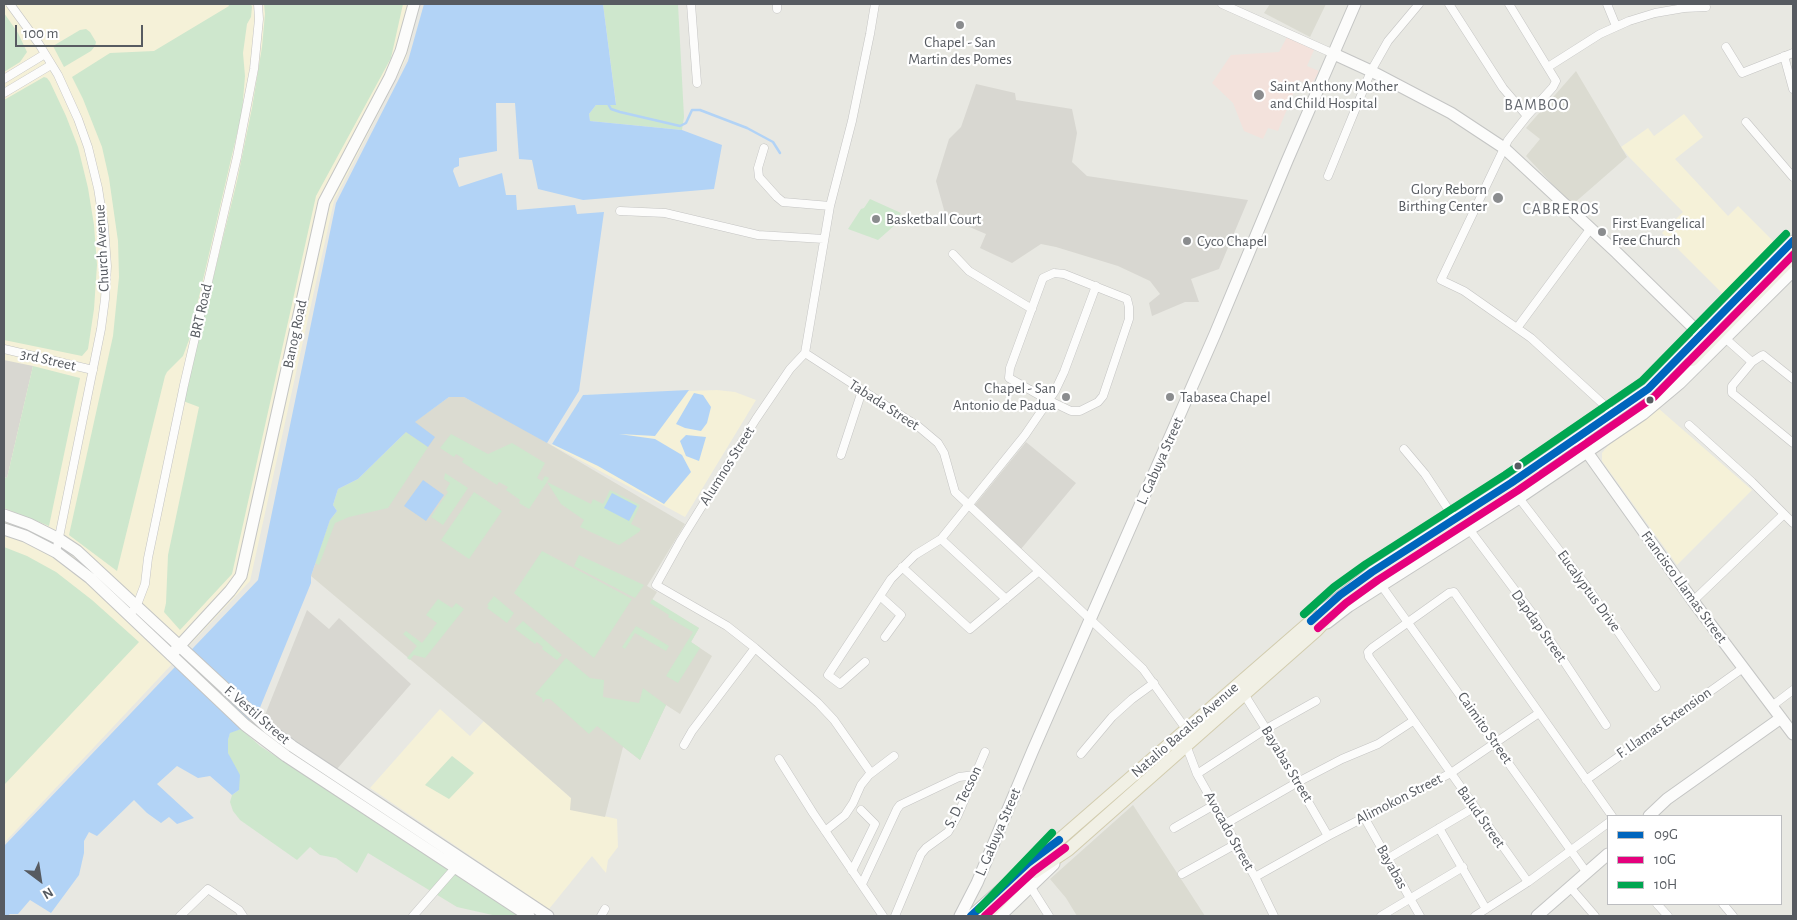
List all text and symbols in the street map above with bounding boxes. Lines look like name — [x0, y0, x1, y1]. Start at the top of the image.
scale bar — [18, 15, 145, 47]
marker: Chapel - San Martin des Pomes — [954, 19, 966, 31]
text: 100 m — [23, 26, 58, 41]
place label: Chapel - San Martin des Pomes — [908, 33, 1012, 68]
place label: Saint Anthony Mother and Child Hospital — [1270, 77, 1398, 112]
marker: Saint Anthony Mother and Child Hospital — [1252, 88, 1266, 102]
district label: BAMBOO — [1504, 95, 1570, 115]
place label: Glory Reborn Birthing Center — [1398, 180, 1487, 215]
marker: Glory Reborn Birthing Center — [1491, 191, 1505, 205]
district label: CABREROS — [1521, 199, 1601, 219]
street label: Church Avenue — [91, 204, 113, 292]
place label: Basketball Court — [886, 210, 981, 228]
marker: Basketball Court — [870, 213, 882, 225]
place label: First Evangelical Free Church — [1612, 214, 1705, 249]
marker: First Evangelical Free Church — [1596, 226, 1608, 238]
place label: Cyco Chapel — [1197, 232, 1267, 250]
marker: Cyco Chapel — [1181, 235, 1193, 247]
street label: BRT Road — [186, 282, 216, 340]
street label: Banog Road — [279, 298, 311, 370]
street label: 3rd Street — [18, 345, 78, 375]
street label: Tabada Street — [845, 376, 923, 434]
place label: Chapel - San Antonio de Padua — [953, 379, 1056, 414]
place label: Tabasea Chapel — [1180, 388, 1271, 406]
marker: Chapel - San Antonio de Padua — [1060, 391, 1072, 403]
marker: Tabasea Chapel — [1164, 391, 1176, 403]
unlabelled marker — [1645, 395, 1655, 405]
street label: L. Gabuya Street — [1133, 414, 1187, 508]
street label: Alumnos Street — [695, 423, 759, 509]
unlabelled marker — [1513, 461, 1523, 471]
street label: Francisco Llamas Street — [1637, 527, 1731, 647]
street label: Eucalyptus Drive — [1553, 547, 1625, 635]
street label: Dapdap Street — [1507, 586, 1571, 666]
street label: Natalio Bacalso Avenue — [1128, 679, 1242, 781]
street label: F. Vestil Street — [221, 682, 293, 748]
street label: F. Llamas Extension — [1613, 684, 1715, 762]
street label: Caimito Street — [1454, 689, 1516, 767]
street label: Bayabas Street — [1257, 723, 1317, 805]
street label: S. D. Tecson — [940, 763, 986, 831]
street label: Alimokon Street — [1353, 769, 1445, 829]
street label: Balud Street — [1453, 782, 1509, 852]
street label: L. Gabuya Street — [971, 785, 1025, 879]
street label: Avocado Street — [1200, 788, 1258, 874]
legend — [1607, 815, 1782, 905]
text: 09G — [1654, 827, 1678, 842]
street label: Bayabas — [1372, 842, 1412, 892]
text: 10G — [1654, 852, 1676, 867]
north arrow — [15, 855, 65, 905]
text: 10H — [1654, 877, 1677, 892]
text: N — [40, 884, 56, 901]

